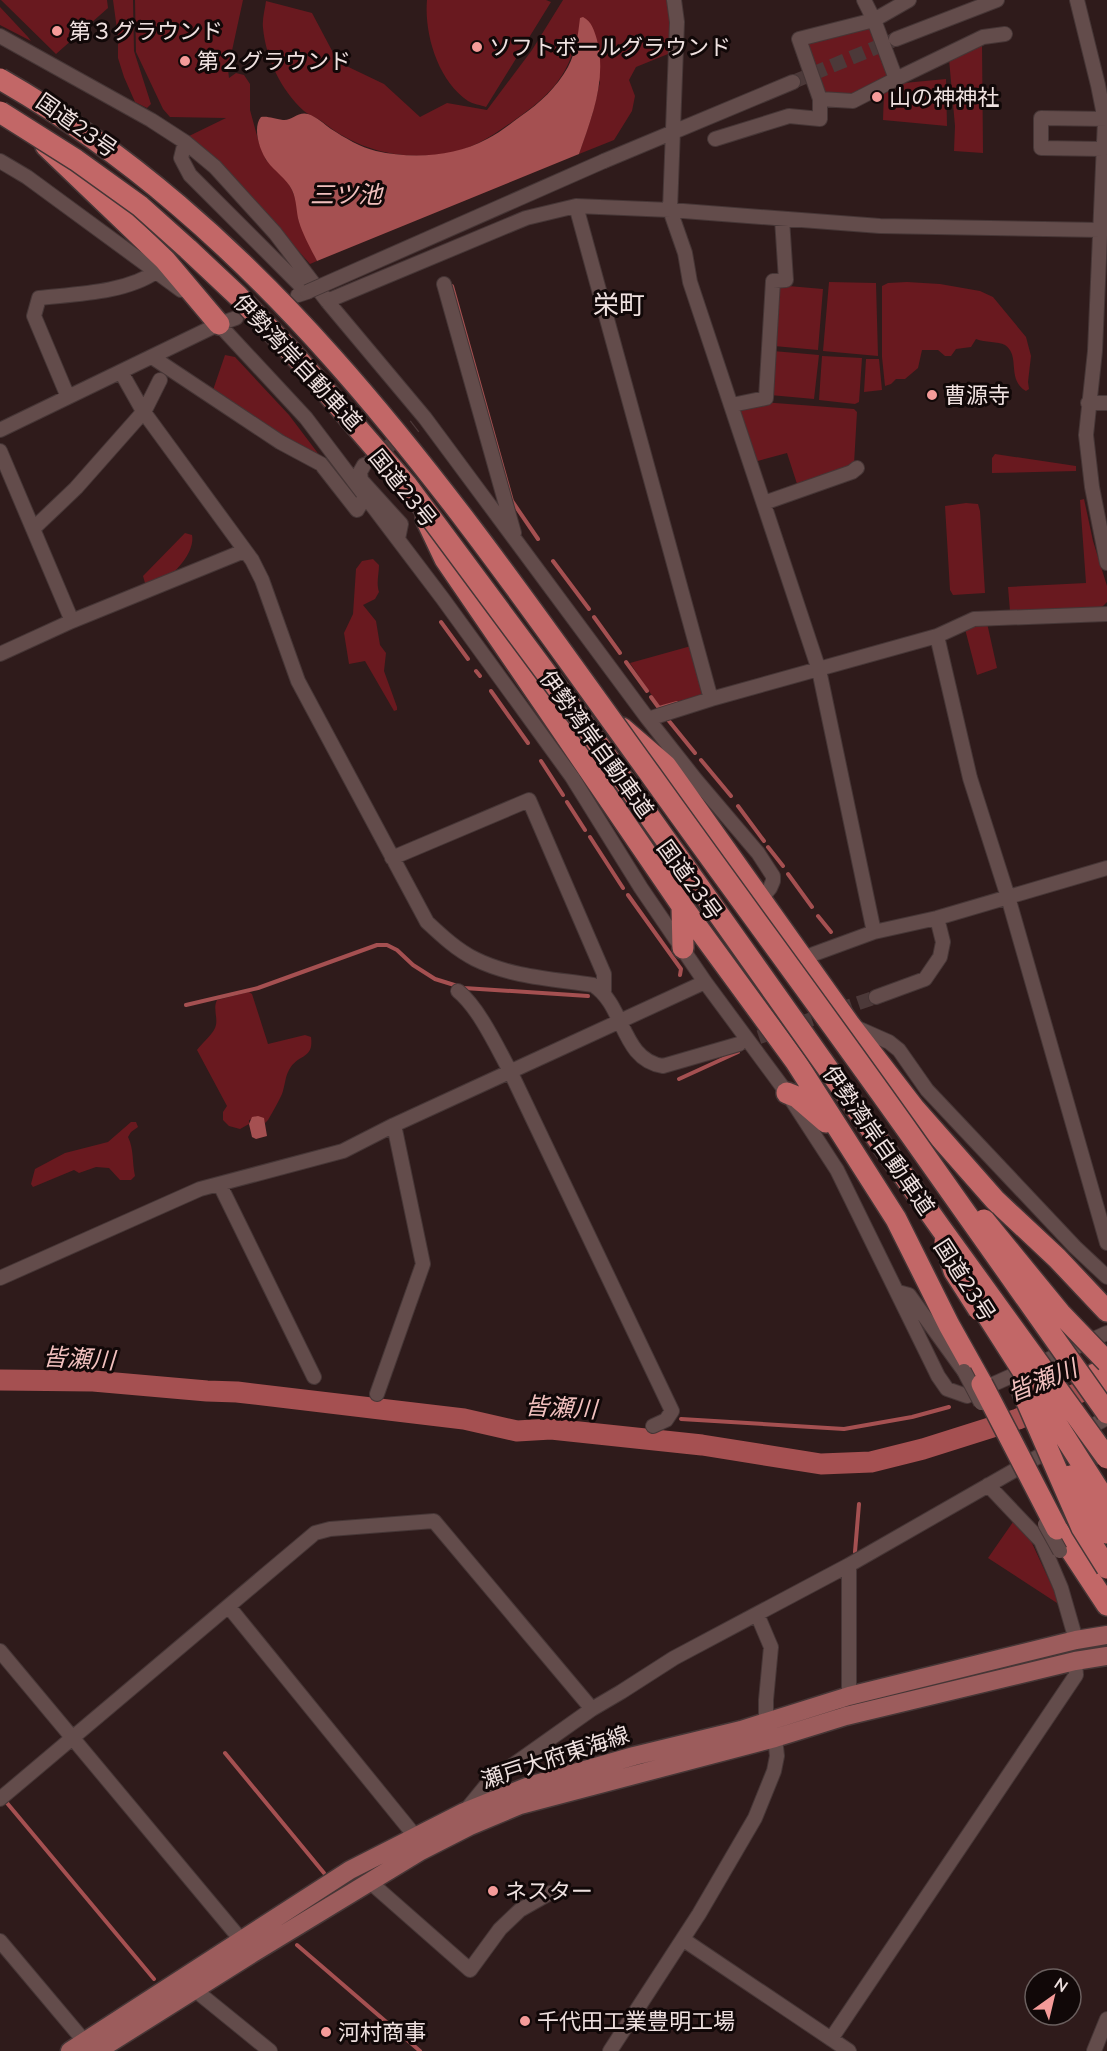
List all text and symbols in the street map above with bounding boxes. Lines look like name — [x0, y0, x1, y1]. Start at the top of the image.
place label: 第３グラウンド — [69, 17, 223, 45]
marker: 第３グラウンド — [50, 24, 64, 38]
place label: ソフトボールグラウンド — [489, 33, 731, 61]
marker: ソフトボールグラウンド — [470, 40, 484, 54]
place label: 第２グラウンド — [197, 47, 351, 75]
marker: 第２グラウンド — [178, 54, 192, 68]
place label: 山の神神社 — [889, 83, 999, 111]
street label: 国道23号 — [31, 87, 123, 163]
marker: 山の神神社 — [870, 90, 884, 104]
water label: 三ツ池 — [310, 179, 384, 209]
street label: 伊勢湾岸自動車道 — [228, 288, 368, 436]
district label: 栄町 — [593, 288, 645, 321]
place label: 曹源寺 — [944, 381, 1010, 409]
marker: 曹源寺 — [925, 388, 939, 402]
street label: 国道23号 — [363, 443, 443, 533]
street label: 伊勢湾岸自動車道 — [534, 665, 660, 823]
street label: 国道23号 — [652, 834, 728, 926]
street label: 伊勢湾岸自動車道 — [817, 1060, 941, 1220]
street label: 国道23号 — [928, 1234, 1002, 1326]
water label: 皆瀬川 — [42, 1341, 119, 1375]
water label: 皆瀬川 — [1003, 1351, 1084, 1407]
water label: 皆瀬川 — [524, 1390, 601, 1424]
street label: 瀬戸大府東海線 — [477, 1720, 633, 1794]
place label: ネスター — [505, 1877, 593, 1905]
marker: ネスター — [486, 1884, 500, 1898]
north arrow — [1023, 1967, 1083, 2027]
text: N — [1051, 1973, 1072, 1996]
place label: 千代田工業豊明工場 — [537, 2007, 735, 2035]
marker: 千代田工業豊明工場 — [518, 2014, 532, 2028]
place label: 河村商事 — [338, 2018, 426, 2046]
marker: 河村商事 — [319, 2025, 333, 2039]

